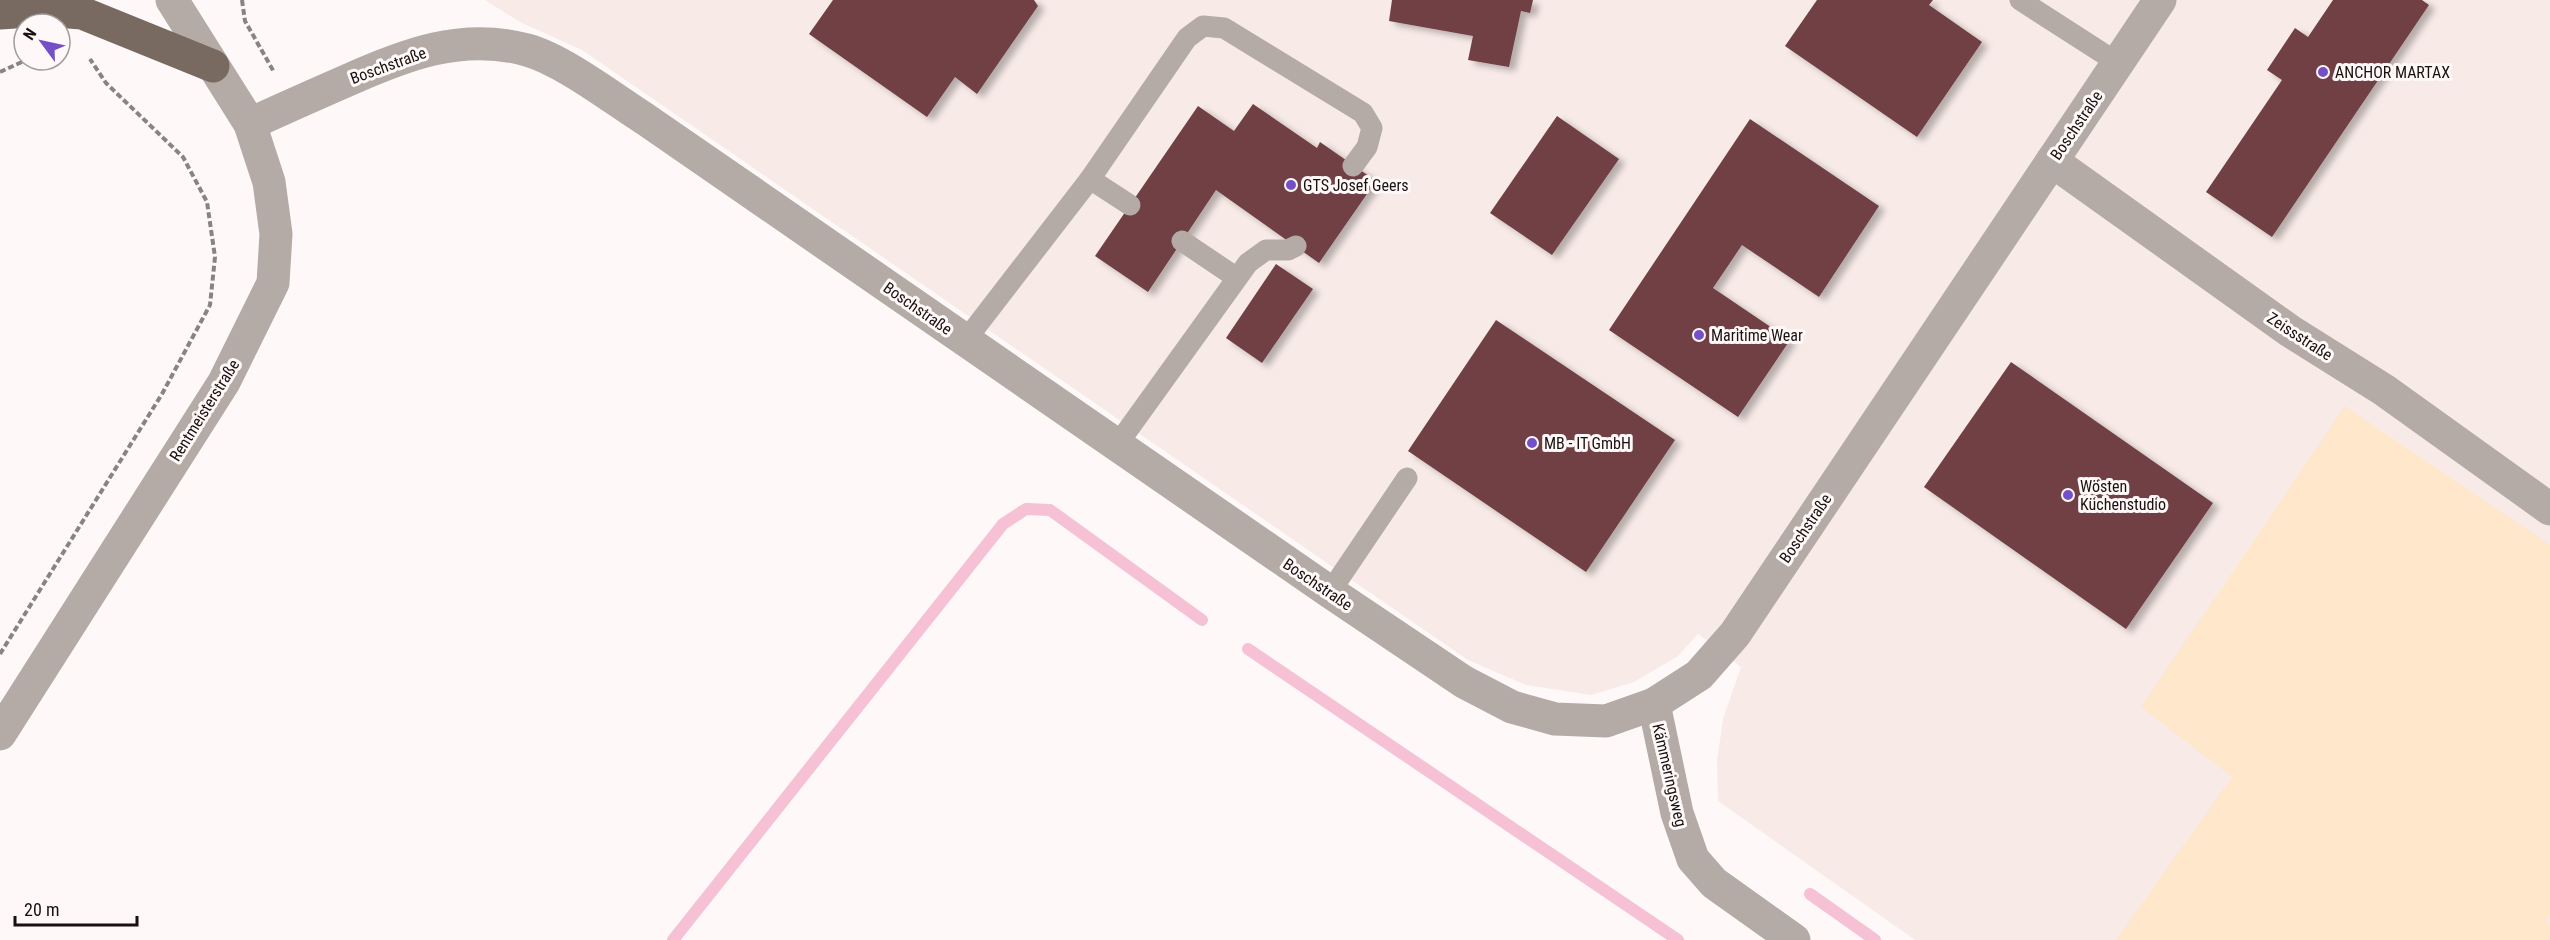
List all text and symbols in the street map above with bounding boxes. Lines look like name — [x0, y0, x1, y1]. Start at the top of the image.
north arrow — [12, 12, 72, 72]
text: N — [19, 25, 40, 43]
street label: Boschstraße — [348, 43, 429, 88]
place label: ANCHOR MARTAX — [2335, 63, 2450, 82]
marker: ANCHOR MARTAX — [2316, 65, 2330, 79]
street label: Boschstraße — [2046, 87, 2106, 163]
place label: GTS Josef Geers — [1303, 176, 1409, 195]
marker: GTS Josef Geers — [1284, 178, 1298, 192]
street label: Boschstraße — [880, 278, 956, 339]
street label: Zeissstraße — [2263, 308, 2336, 365]
place label: Maritime Wear — [1711, 326, 1803, 345]
marker: Maritime Wear — [1692, 328, 1706, 342]
street label: Rentmeisterstraße — [166, 356, 243, 465]
place label: MB - IT GmbH — [1544, 434, 1631, 453]
marker: MB - IT GmbH — [1525, 436, 1539, 450]
place label: Wösten Küchenstudio — [2080, 477, 2166, 514]
marker: Wösten Küchenstudio — [2061, 488, 2075, 502]
street label: Boschstraße — [1775, 490, 1835, 566]
street label: Boschstraße — [1280, 554, 1356, 614]
street label: Kämmeringsweg — [1648, 722, 1691, 829]
scale bar — [15, 889, 136, 927]
text: 20 m — [24, 899, 59, 920]

